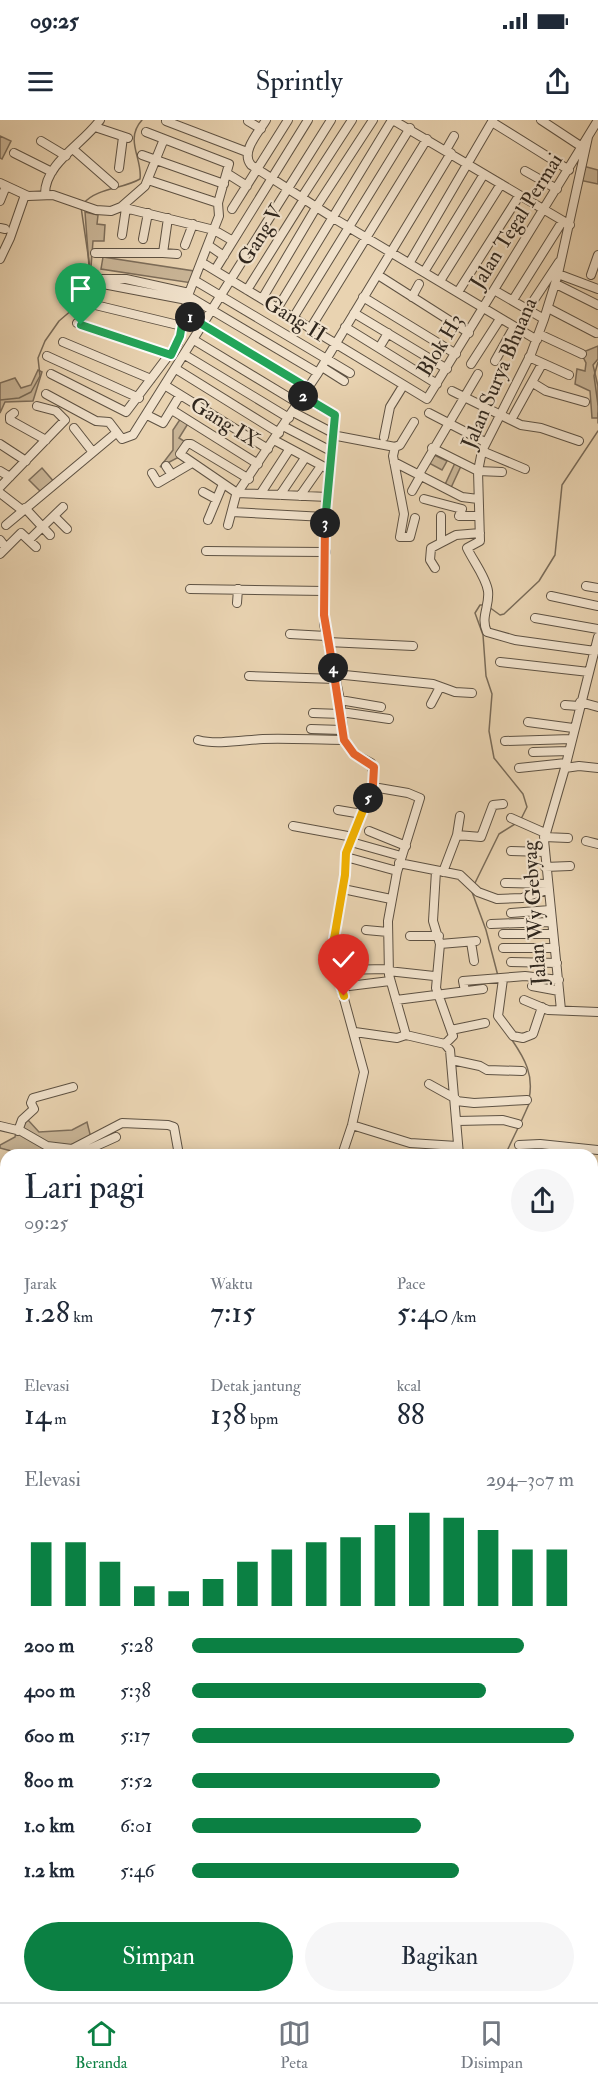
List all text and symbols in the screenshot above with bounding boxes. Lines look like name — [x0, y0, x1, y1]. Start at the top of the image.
text: 09:25 — [30, 7, 79, 35]
icon: menu — [24, 65, 57, 98]
text: Sprintly — [255, 65, 343, 98]
icon: share — [541, 65, 574, 98]
street label: Jalan Tegal Permai — [463, 148, 569, 295]
street label: Gang V — [231, 199, 290, 271]
pin — [55, 263, 106, 325]
icon: arrive — [64, 272, 97, 305]
street label: Gang II — [258, 289, 331, 348]
street label: Jalan Surya Bhuana — [455, 293, 544, 454]
pin: 1 — [175, 302, 205, 332]
text: 1 — [187, 307, 193, 327]
street label: Blok H3 — [411, 309, 470, 382]
pin: 2 — [288, 381, 318, 411]
text: 2 — [299, 386, 307, 406]
street label: Gang IX — [185, 391, 264, 454]
pin: 3 — [310, 508, 340, 538]
text: 3 — [322, 513, 328, 533]
pin: 4 — [318, 653, 348, 683]
text: 4 — [329, 658, 337, 678]
pin: 5 — [353, 783, 383, 813]
text: 5 — [364, 788, 372, 808]
street label: Jalan Wy Gebyag — [516, 839, 553, 987]
pin — [318, 934, 369, 996]
icon: check — [327, 943, 360, 976]
text: Lari pagi — [24, 1167, 145, 1208]
button: share — [511, 1169, 574, 1232]
text: 09:25 — [24, 1210, 68, 1235]
text: Jarak — [24, 1274, 57, 1294]
text: Waktu — [210, 1274, 253, 1294]
text: Pace — [397, 1274, 425, 1294]
text: 1.28 — [24, 1294, 70, 1331]
text: 7:15 — [210, 1294, 255, 1331]
text: 5:40 — [397, 1294, 449, 1331]
text: km — [70, 1307, 93, 1327]
text: /km — [449, 1307, 476, 1327]
text: Elevasi — [24, 1376, 69, 1396]
text: Detak jantung — [210, 1376, 301, 1396]
text: kcal — [397, 1376, 421, 1396]
text: 14 — [24, 1396, 51, 1433]
text: 138 — [210, 1396, 247, 1433]
text: 88 — [397, 1396, 425, 1433]
text: m — [51, 1409, 67, 1429]
text: bpm — [247, 1409, 278, 1429]
text: Elevasi — [24, 1467, 81, 1492]
text: 294–307 m — [486, 1467, 574, 1492]
text: 200 m — [24, 1633, 74, 1658]
text: 5:28 — [120, 1633, 153, 1658]
text: 400 m — [24, 1678, 75, 1703]
text: 5:38 — [120, 1678, 151, 1703]
text: 600 m — [24, 1723, 74, 1748]
text: 5:17 — [120, 1723, 150, 1748]
text: 800 m — [24, 1768, 74, 1793]
text: 5:52 — [120, 1768, 153, 1793]
text: 1.0 km — [24, 1813, 75, 1838]
text: 6:01 — [120, 1813, 152, 1838]
text: 1.2 km — [24, 1858, 74, 1883]
text: 5:46 — [120, 1858, 155, 1883]
button: Simpan — [24, 1922, 293, 1991]
button: Bagikan — [305, 1922, 574, 1991]
tab: Beranda — [75, 2017, 127, 2073]
tab: Peta — [278, 2017, 311, 2073]
tab: Disimpan — [461, 2017, 523, 2073]

